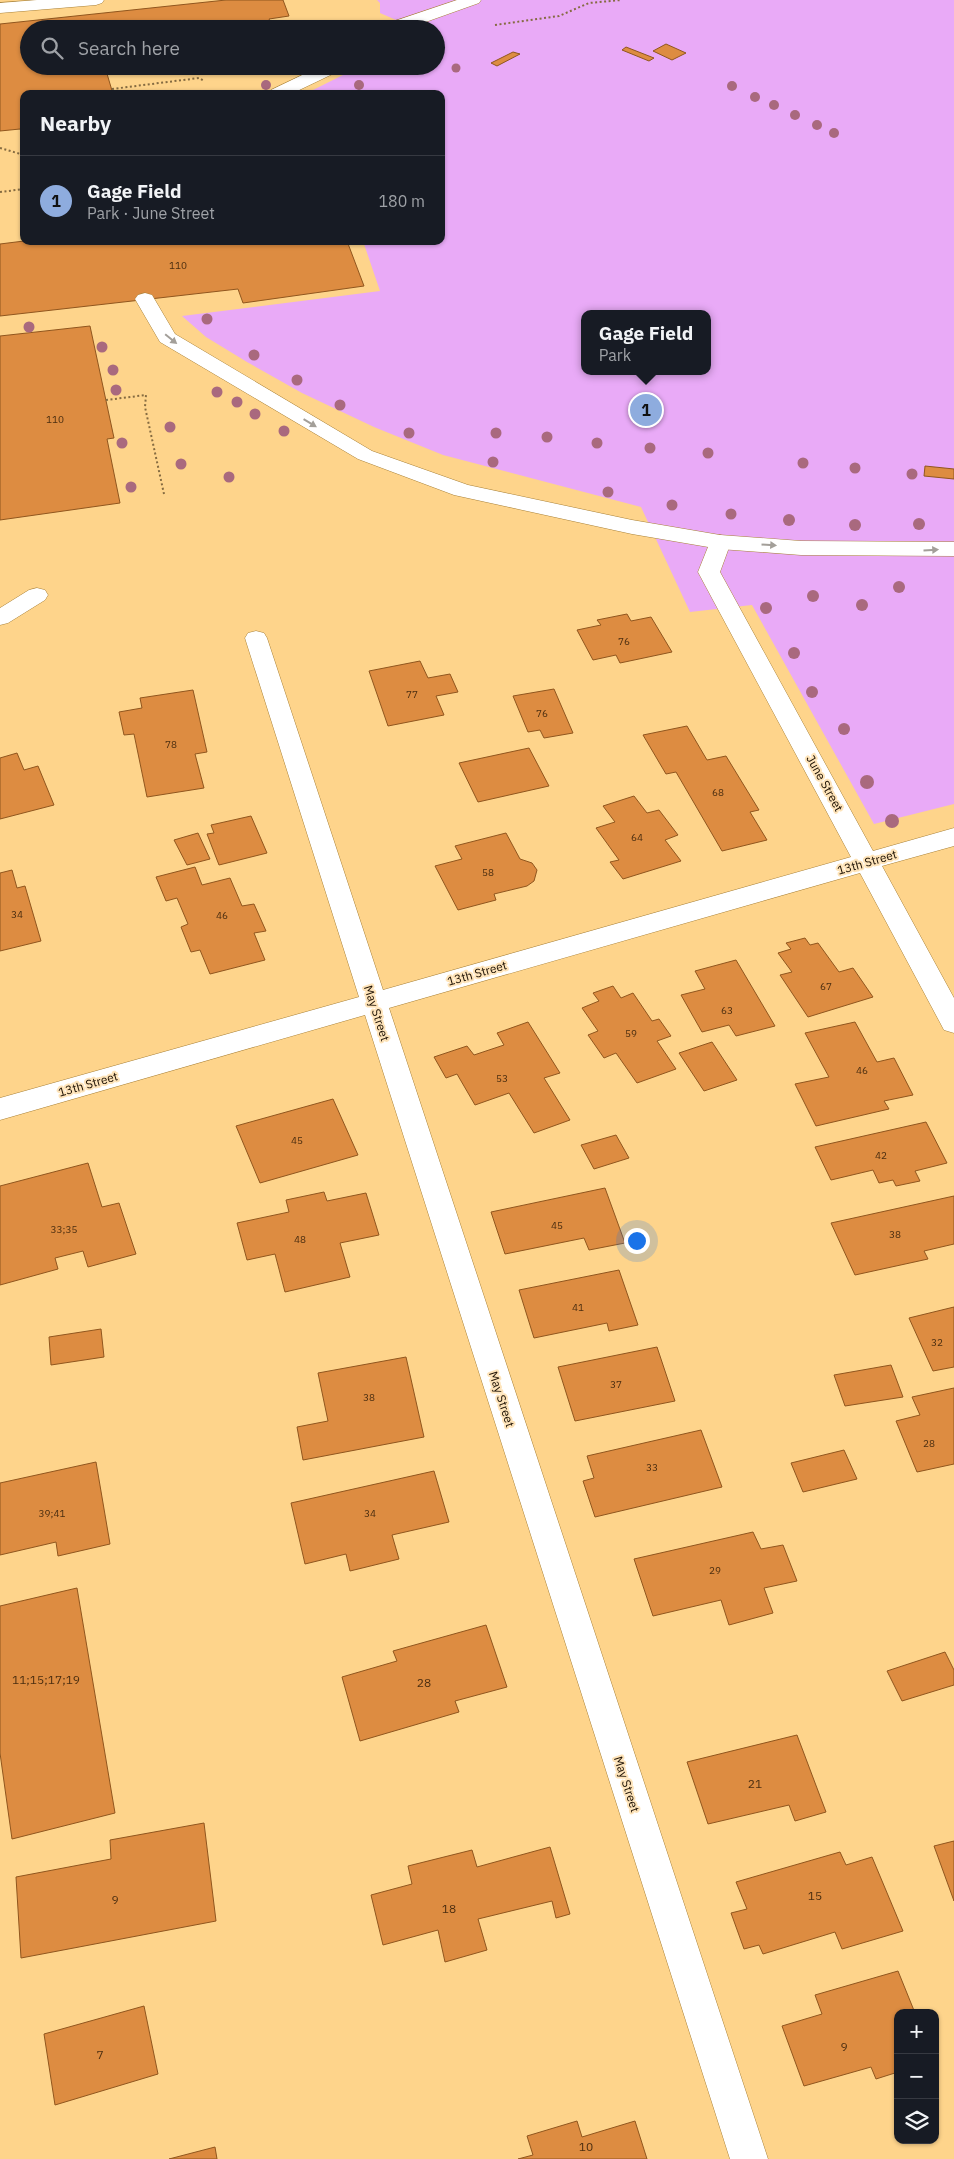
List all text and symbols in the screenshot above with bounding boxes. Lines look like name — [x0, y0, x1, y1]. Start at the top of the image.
search box — [20, 20, 445, 75]
icon: search — [38, 34, 66, 62]
text: Search here — [78, 36, 180, 60]
text: Nearby — [40, 109, 111, 137]
text: Gage Field — [87, 179, 182, 203]
text: 1 — [51, 191, 61, 211]
text: 180 m — [378, 191, 425, 211]
text: Park · June Street — [87, 203, 215, 223]
house number: 110 — [169, 259, 187, 272]
popup — [581, 310, 711, 375]
text: Gage Field — [599, 321, 693, 345]
one-way arrow — [165, 334, 178, 345]
text: Park — [599, 345, 631, 365]
pin: 1 — [630, 391, 662, 429]
house number: 110 — [46, 413, 64, 426]
one-way arrow — [304, 418, 317, 427]
one-way arrow — [761, 542, 777, 550]
one-way arrow — [923, 545, 939, 553]
house number: 76 — [618, 635, 630, 648]
house number: 77 — [406, 688, 418, 701]
house number: 76 — [536, 707, 548, 720]
house number: 78 — [165, 738, 177, 751]
street label: June Street — [803, 752, 847, 814]
house number: 68 — [712, 786, 724, 799]
house number: 64 — [631, 831, 643, 844]
street label: 13th Street — [836, 846, 898, 878]
house number: 58 — [482, 866, 494, 879]
house number: 34 — [11, 908, 23, 921]
house number: 46 — [216, 909, 228, 922]
street label: 13th Street — [446, 957, 508, 989]
house number: 67 — [820, 980, 832, 993]
street label: May Street — [361, 983, 393, 1043]
house number: 63 — [721, 1004, 733, 1017]
house number: 59 — [625, 1027, 637, 1040]
house number: 46 — [856, 1064, 868, 1077]
street label: 13th Street — [57, 1068, 119, 1100]
house number: 53 — [496, 1072, 508, 1085]
house number: 45 — [291, 1134, 303, 1147]
house number: 42 — [875, 1149, 887, 1162]
house number: 45 — [551, 1219, 563, 1232]
house number: 33;35 — [51, 1223, 77, 1236]
your location — [624, 1228, 650, 1254]
house number: 38 — [889, 1228, 901, 1241]
house number: 48 — [294, 1233, 306, 1246]
house number: 41 — [572, 1301, 584, 1314]
house number: 32 — [931, 1336, 943, 1349]
street label: May Street — [486, 1369, 518, 1429]
house number: 37 — [610, 1378, 622, 1391]
house number: 38 — [363, 1391, 375, 1404]
house number: 28 — [923, 1437, 935, 1450]
house number: 33 — [646, 1461, 658, 1474]
house number: 39;41 — [39, 1507, 65, 1520]
house number: 34 — [364, 1507, 376, 1520]
house number: 29 — [709, 1564, 721, 1577]
house number: 11;15;17;19 — [12, 1672, 80, 1687]
house number: 28 — [417, 1675, 431, 1690]
street label: May Street — [611, 1754, 643, 1814]
house number: 21 — [748, 1776, 762, 1791]
house number: 15 — [808, 1888, 822, 1903]
house number: 9 — [111, 1892, 119, 1907]
house number: 18 — [442, 1901, 456, 1916]
map controls — [894, 2009, 939, 2144]
button: + — [894, 2009, 939, 2054]
house number: 9 — [840, 2039, 848, 2054]
house number: 7 — [96, 2047, 104, 2062]
button: − — [894, 2054, 939, 2099]
button: layers — [894, 2099, 939, 2144]
house number: 10 — [579, 2139, 593, 2154]

